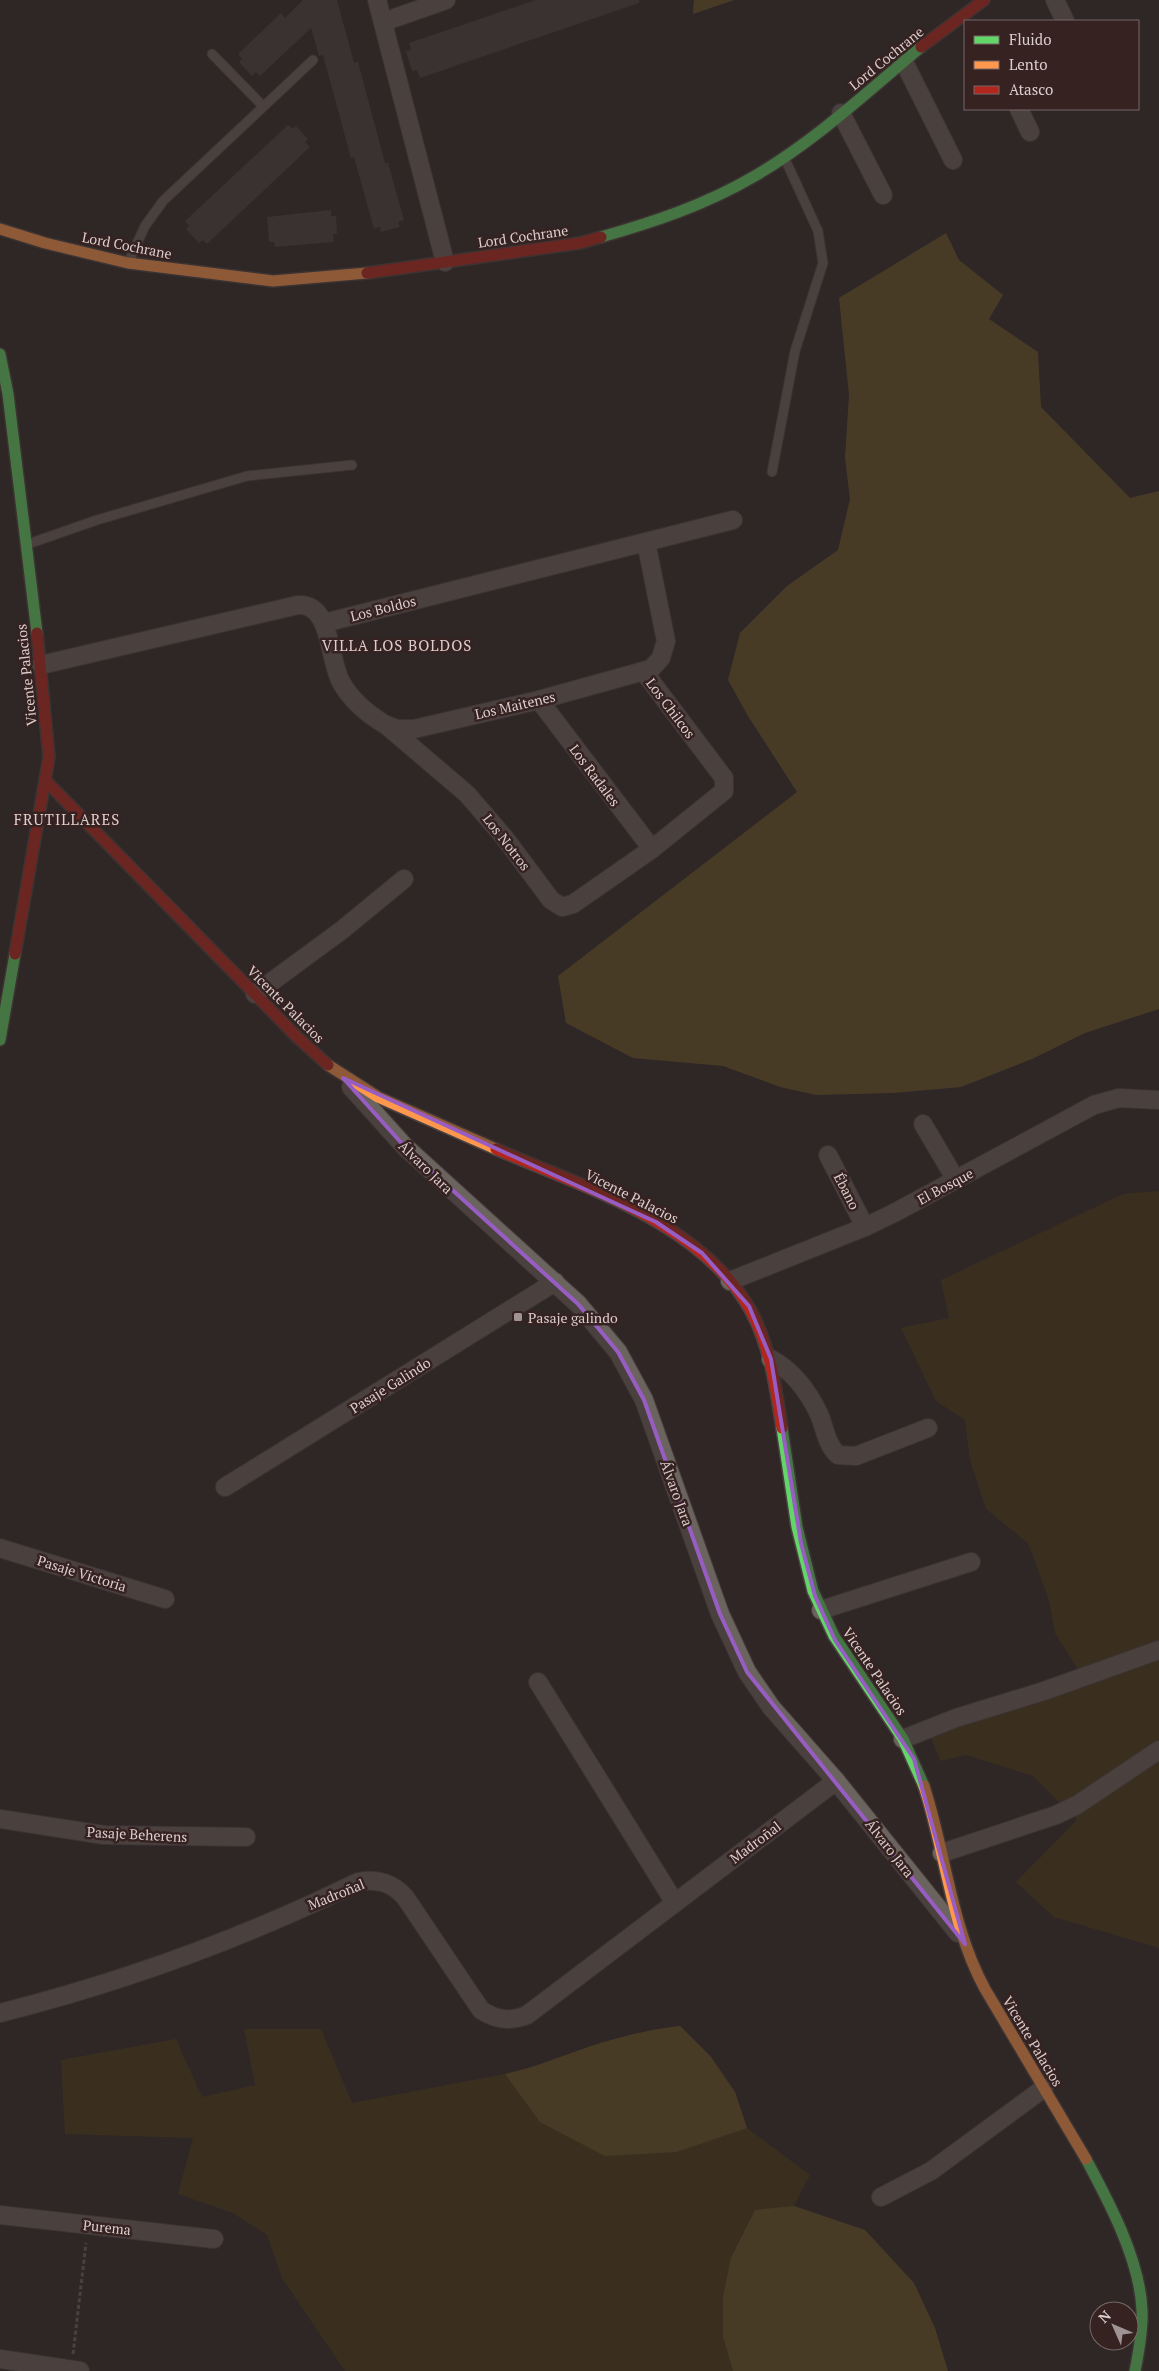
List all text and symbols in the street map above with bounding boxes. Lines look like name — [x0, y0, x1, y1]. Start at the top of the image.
legend — [964, 20, 1139, 110]
street label: Lord Cochrane — [845, 22, 927, 94]
text: Fluido — [1009, 29, 1051, 49]
text: Lento — [1009, 54, 1048, 74]
text: Atasco — [1009, 79, 1053, 99]
street label: Lord Cochrane — [477, 220, 569, 252]
street label: Lord Cochrane — [81, 227, 173, 263]
street label: Los Boldos — [348, 591, 418, 625]
street label: Vicente Palacios — [11, 623, 41, 727]
district label: VILLA LOS BOLDOS — [322, 635, 472, 655]
street label: Los Chilcos — [642, 674, 700, 742]
street label: Los Maitenes — [473, 687, 557, 723]
street label: Los Radales — [565, 740, 625, 810]
district label: FRUTILLARES — [14, 809, 120, 829]
street label: Los Notros — [479, 810, 535, 874]
street label: Vicente Palacios — [243, 961, 329, 1047]
street label: Álvaro Jara — [395, 1136, 457, 1198]
street label: El Bosque — [914, 1163, 976, 1209]
street label: Vicente Palacios — [582, 1164, 682, 1228]
street label: Ébano — [830, 1169, 864, 1213]
place label: Pasaje galindo — [528, 1308, 618, 1327]
marker: Pasaje galindo — [512, 1311, 524, 1323]
street label: Pasaje Galindo — [346, 1352, 434, 1417]
street label: Álvaro Jara — [656, 1457, 698, 1529]
street label: Pasaje Victoria — [35, 1550, 129, 1596]
street label: Vicente Palacios — [839, 1623, 911, 1719]
street label: Álvaro Jara — [861, 1815, 919, 1881]
street label: Madroñal — [725, 1816, 785, 1868]
street label: Pasaje Beherens — [86, 1822, 188, 1846]
street label: Madroñal — [305, 1874, 367, 1914]
street label: Vicente Palacios — [999, 1992, 1067, 2090]
street label: Purema — [82, 2215, 132, 2239]
north arrow — [1089, 2301, 1139, 2351]
text: N — [1094, 2306, 1115, 2327]

